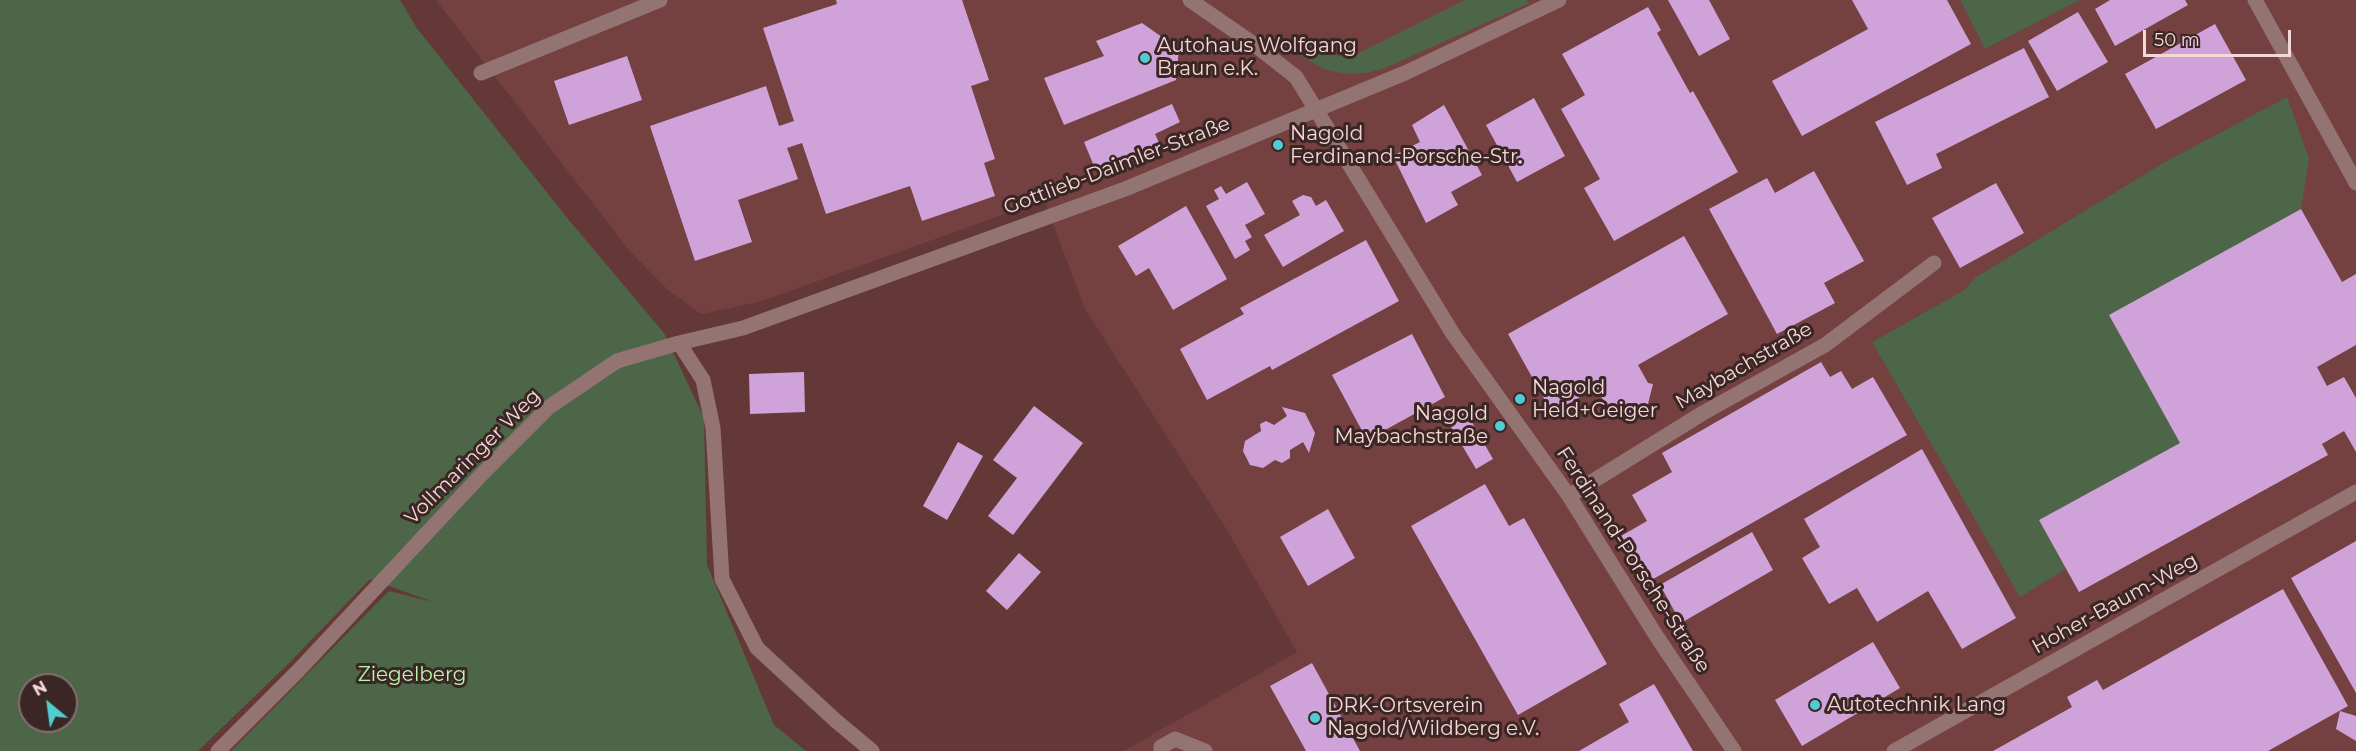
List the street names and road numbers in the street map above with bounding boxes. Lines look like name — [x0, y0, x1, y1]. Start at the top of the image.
street label: Gottlieb-Daimler-Straße — [1000, 112, 1234, 220]
street label: Maybachstraße — [1671, 317, 1817, 415]
street label: Vollmaringer Weg — [400, 384, 546, 530]
street label: Ferdinand-Porsche-Straße — [1551, 443, 1715, 677]
street label: Hoher-Baum-Weg — [2028, 549, 2202, 659]

